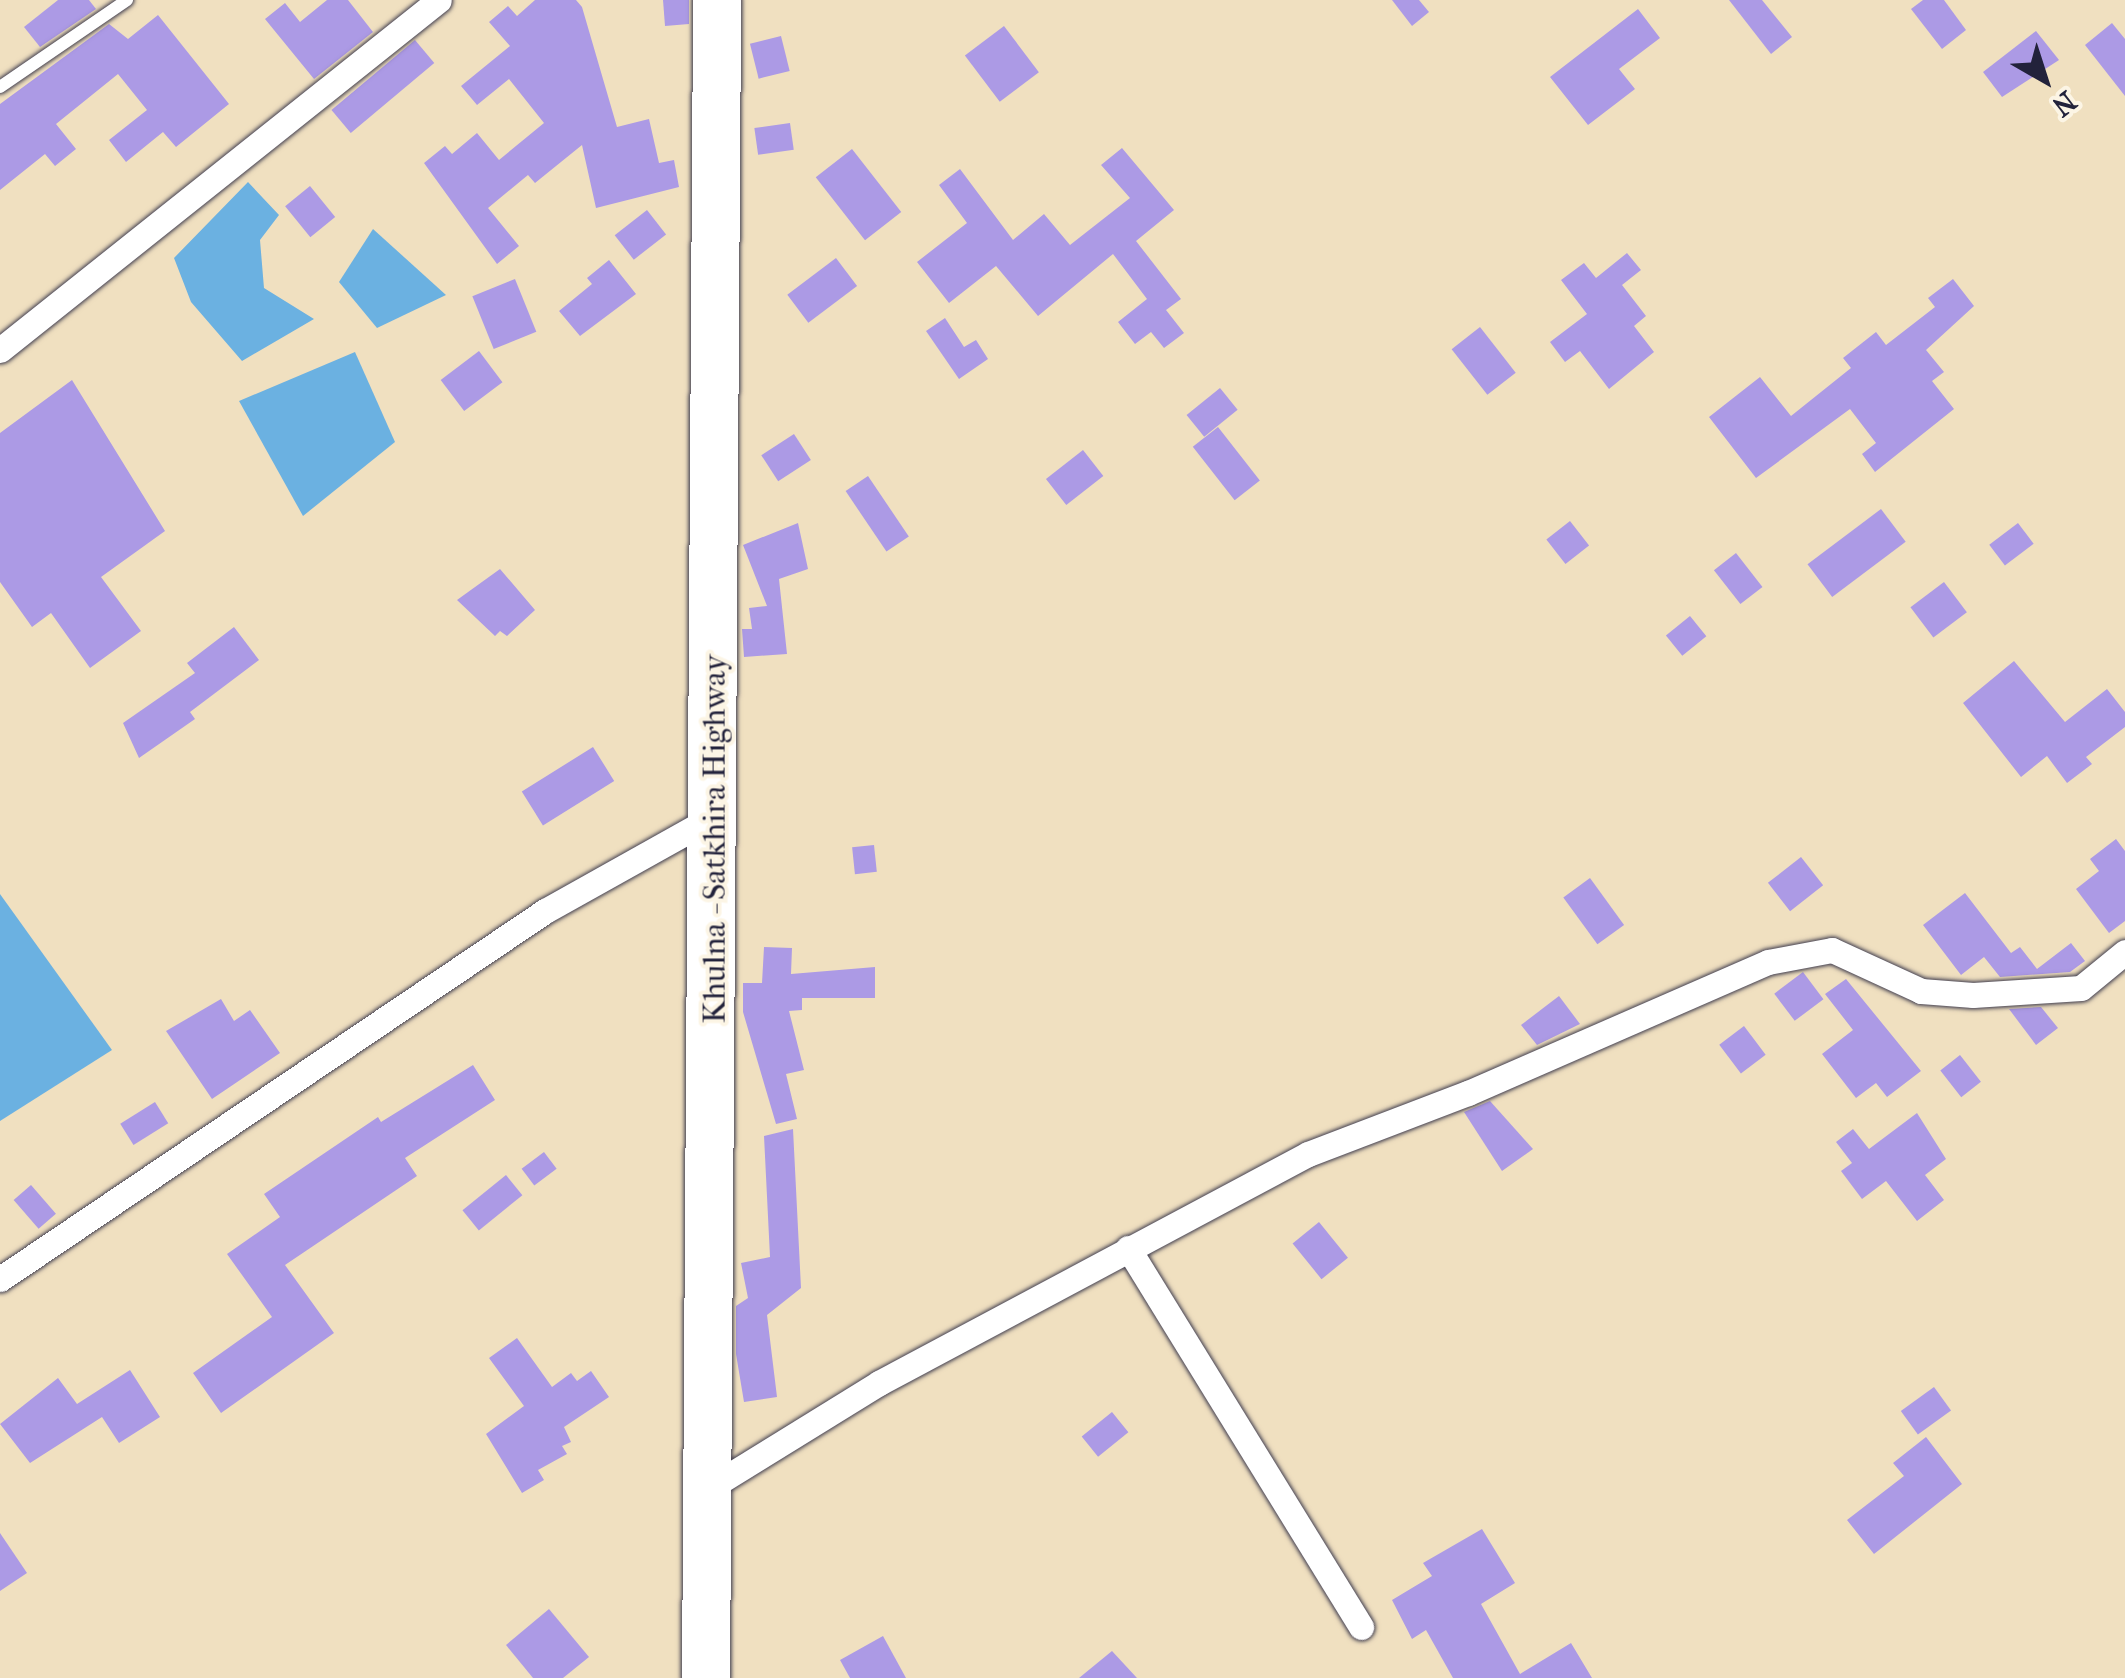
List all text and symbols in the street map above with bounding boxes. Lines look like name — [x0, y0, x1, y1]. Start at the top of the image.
north arrow — [1995, 30, 2095, 130]
text: N — [2046, 84, 2083, 123]
street label: Khulna - Satkhira Highway — [696, 655, 734, 1023]

